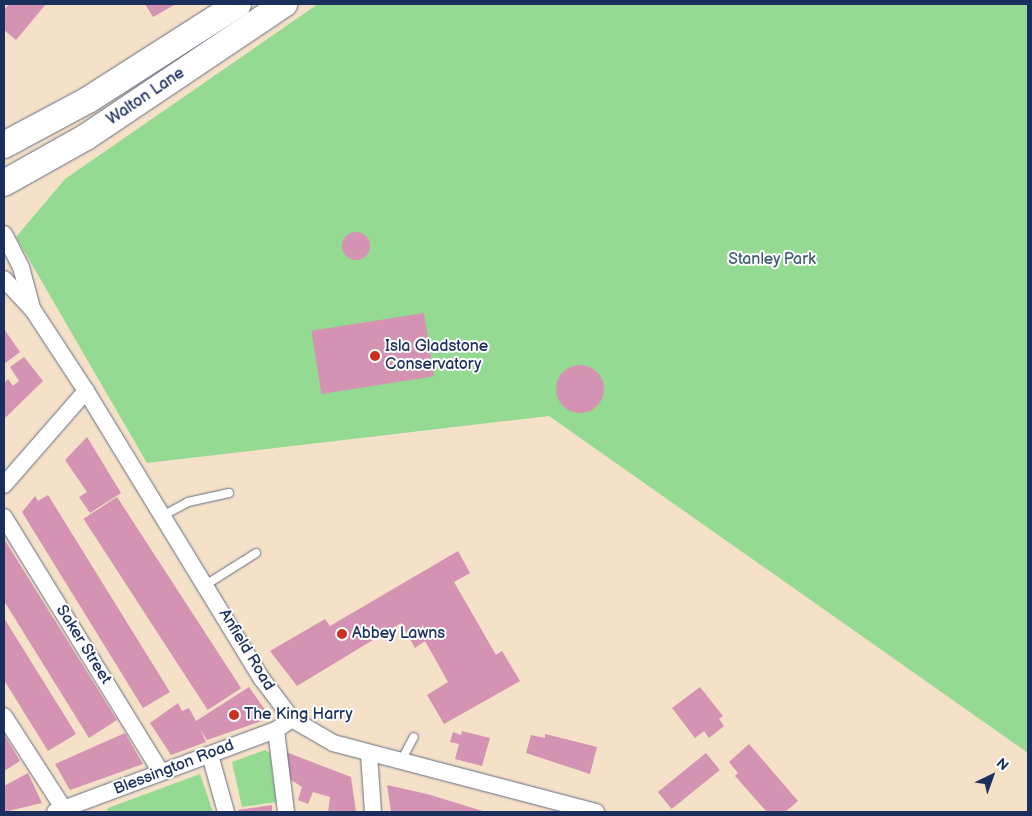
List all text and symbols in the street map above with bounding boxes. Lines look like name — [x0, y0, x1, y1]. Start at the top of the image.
street label: Walton Lane — [104, 64, 188, 130]
park label: Stanley Park — [728, 250, 816, 270]
place label: Isla Gladstone Conservatory — [385, 337, 488, 375]
marker: Isla Gladstone Conservatory — [369, 350, 381, 362]
street label: Saker Street — [51, 602, 115, 688]
street label: Anfield Road — [214, 606, 278, 694]
place label: Abbey Lawns — [352, 624, 446, 644]
marker: Abbey Lawns — [336, 628, 348, 640]
place label: The King Harry — [244, 705, 353, 725]
marker: The King Harry — [228, 709, 240, 721]
street label: Blessington Road — [111, 736, 237, 800]
north arrow — [967, 751, 1017, 801]
text: N — [993, 755, 1012, 774]

